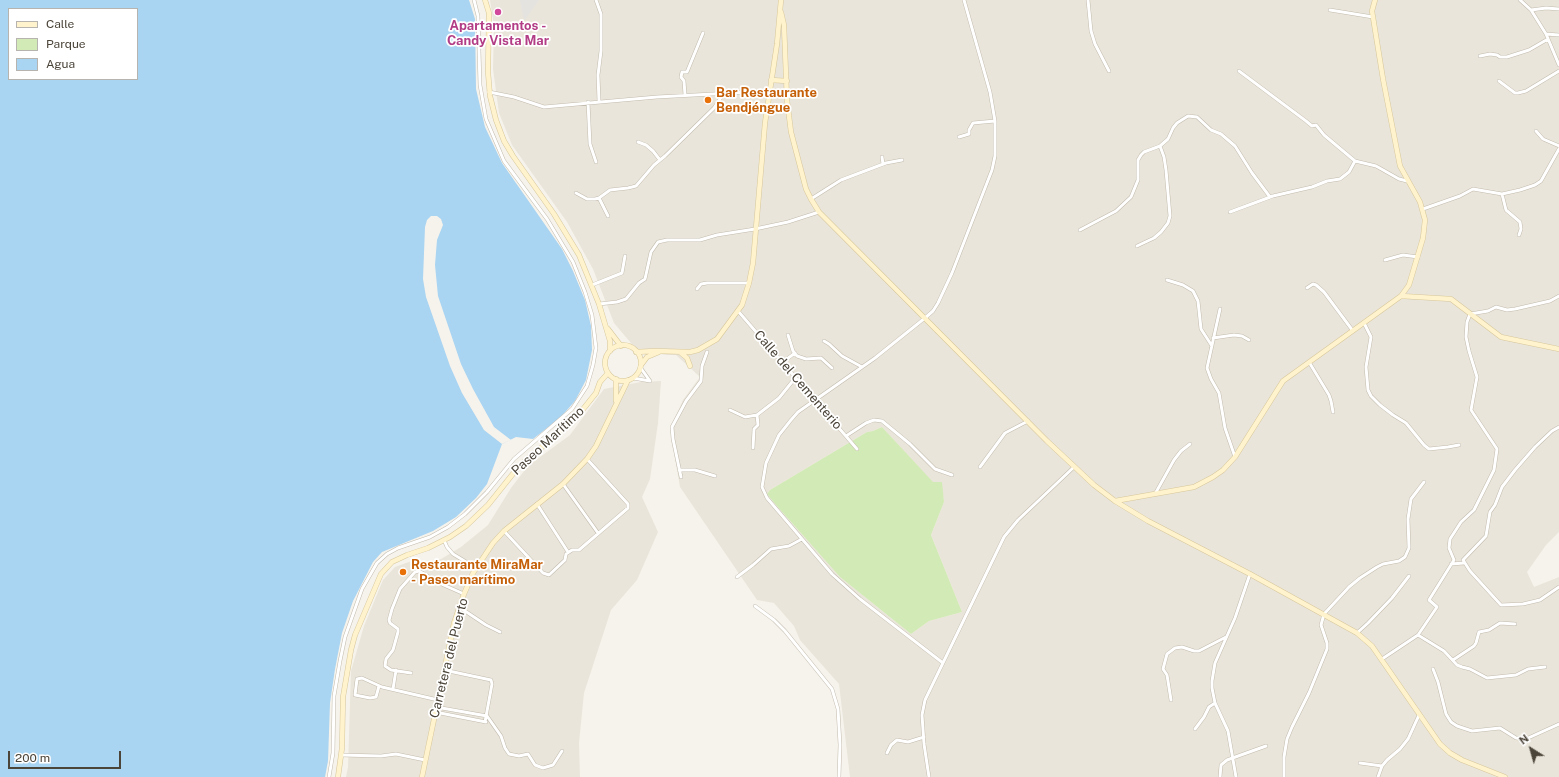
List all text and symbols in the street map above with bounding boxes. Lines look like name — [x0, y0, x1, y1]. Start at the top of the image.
marker: Apartamentos - Candy Vista Mar — [493, 7, 503, 17]
legend — [8, 8, 138, 80]
text: Calle — [46, 17, 74, 31]
place label: Apartamentos - Candy Vista Mar — [447, 18, 549, 49]
text: Parque — [46, 37, 86, 51]
text: Agua — [46, 57, 75, 71]
place label: Bar Restaurante Bendjéngue — [716, 85, 817, 116]
marker: Bar Restaurante Bendjéngue — [703, 95, 713, 105]
street label: Calle del Cementerio — [751, 327, 845, 433]
street label: Paseo Marítimo — [508, 403, 588, 479]
place label: Restaurante MiraMar - Paseo marítimo — [411, 557, 543, 588]
marker: Restaurante MiraMar - Paseo marítimo — [398, 567, 408, 577]
street label: Carretera del Puerto — [427, 596, 471, 720]
north arrow — [1511, 729, 1551, 769]
text: N — [1517, 732, 1531, 747]
scale bar — [10, 743, 123, 769]
text: 200 m — [15, 751, 50, 765]

